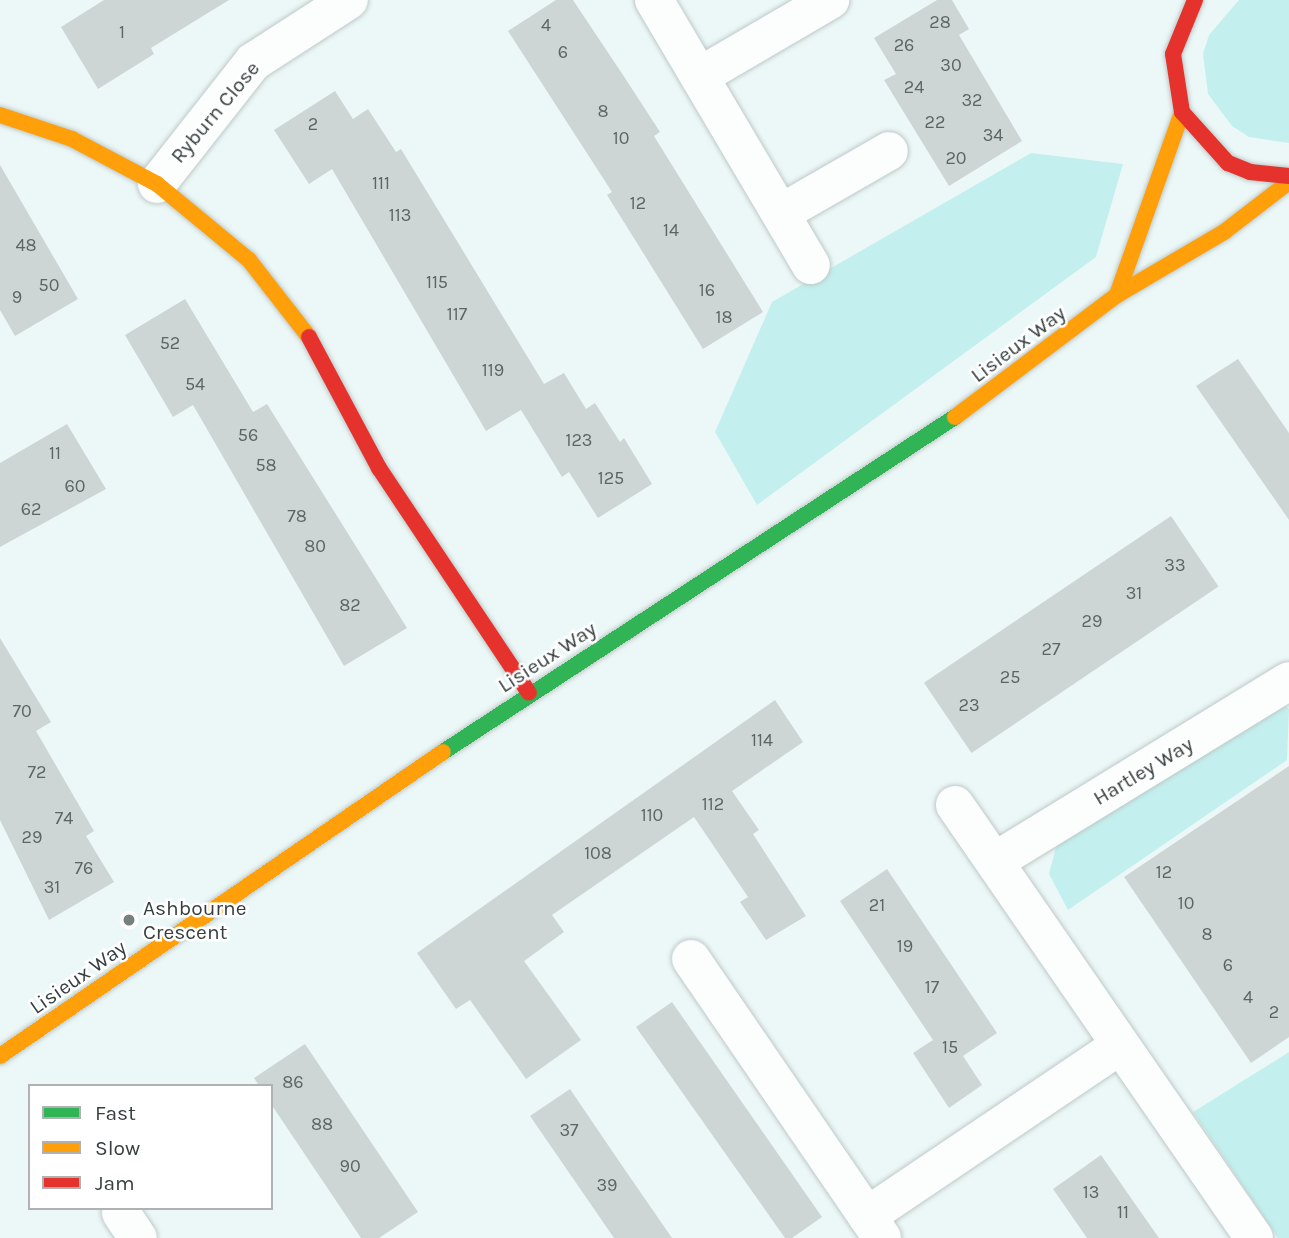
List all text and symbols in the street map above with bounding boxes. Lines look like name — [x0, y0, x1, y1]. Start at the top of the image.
house number: 28 — [929, 11, 951, 33]
house number: 4 — [541, 14, 551, 36]
house number: 1 — [119, 21, 125, 43]
house number: 26 — [894, 34, 914, 56]
house number: 6 — [558, 41, 568, 63]
house number: 30 — [940, 54, 962, 76]
street label: Ryburn Close — [165, 56, 265, 168]
house number: 24 — [904, 76, 924, 98]
house number: 32 — [961, 89, 983, 111]
house number: 8 — [597, 100, 609, 122]
house number: 22 — [925, 111, 945, 133]
house number: 2 — [308, 113, 318, 135]
house number: 34 — [983, 124, 1003, 146]
house number: 10 — [613, 127, 629, 149]
house number: 20 — [945, 147, 967, 169]
house number: 111 — [372, 172, 390, 194]
house number: 12 — [630, 192, 646, 214]
house number: 113 — [389, 204, 411, 226]
house number: 14 — [663, 219, 679, 241]
house number: 48 — [15, 234, 37, 256]
house number: 115 — [426, 271, 448, 293]
house number: 50 — [39, 274, 59, 296]
house number: 16 — [699, 279, 715, 301]
house number: 9 — [12, 286, 22, 308]
street label: Lisieux Way — [966, 300, 1070, 388]
house number: 117 — [447, 303, 467, 325]
house number: 18 — [715, 306, 733, 328]
house number: 52 — [160, 332, 180, 354]
house number: 119 — [482, 359, 504, 381]
house number: 54 — [185, 373, 205, 395]
house number: 56 — [238, 424, 258, 446]
house number: 123 — [565, 429, 593, 451]
house number: 11 — [49, 442, 61, 464]
house number: 58 — [255, 454, 277, 476]
house number: 125 — [598, 467, 624, 489]
house number: 60 — [65, 475, 85, 497]
house number: 62 — [21, 498, 41, 520]
house number: 78 — [287, 505, 307, 527]
house number: 80 — [304, 535, 326, 557]
house number: 33 — [1164, 554, 1186, 576]
house number: 31 — [1126, 582, 1142, 604]
house number: 82 — [339, 594, 361, 616]
house number: 29 — [1082, 610, 1102, 632]
street label: Lisieux Way — [493, 616, 601, 698]
house number: 27 — [1042, 638, 1060, 660]
house number: 25 — [1000, 666, 1020, 688]
house number: 23 — [958, 694, 980, 716]
house number: 70 — [12, 700, 32, 722]
house number: 114 — [751, 729, 773, 751]
street label: Hartley Way — [1089, 731, 1197, 811]
house number: 72 — [28, 761, 46, 783]
house number: 112 — [702, 793, 724, 815]
house number: 110 — [641, 804, 663, 826]
house number: 74 — [55, 807, 73, 829]
house number: 29 — [22, 826, 42, 848]
house number: 108 — [584, 842, 612, 864]
house number: 76 — [75, 857, 93, 879]
house number: 12 — [1156, 861, 1172, 883]
house number: 31 — [44, 876, 60, 898]
house number: 10 — [1178, 892, 1194, 914]
house number: 21 — [869, 894, 885, 916]
place label: Ashbourne Crescent — [143, 895, 246, 945]
marker: Ashbourne Crescent — [121, 912, 137, 928]
house number: 8 — [1201, 923, 1213, 945]
street label: Lisieux Way — [25, 935, 131, 1019]
house number: 19 — [897, 935, 913, 957]
house number: 6 — [1223, 954, 1233, 976]
house number: 17 — [925, 976, 939, 998]
house number: 4 — [1243, 986, 1253, 1008]
house number: 2 — [1269, 1001, 1279, 1023]
house number: 15 — [942, 1036, 958, 1058]
house number: 86 — [282, 1071, 304, 1093]
legend — [28, 1084, 273, 1210]
text: Fast — [95, 1101, 136, 1125]
house number: 88 — [311, 1113, 333, 1135]
house number: 37 — [559, 1119, 579, 1141]
text: Slow — [95, 1136, 140, 1160]
house number: 90 — [339, 1155, 361, 1177]
text: Jam — [95, 1171, 135, 1195]
house number: 39 — [596, 1174, 618, 1196]
house number: 13 — [1083, 1181, 1099, 1203]
house number: 11 — [1117, 1201, 1129, 1223]

